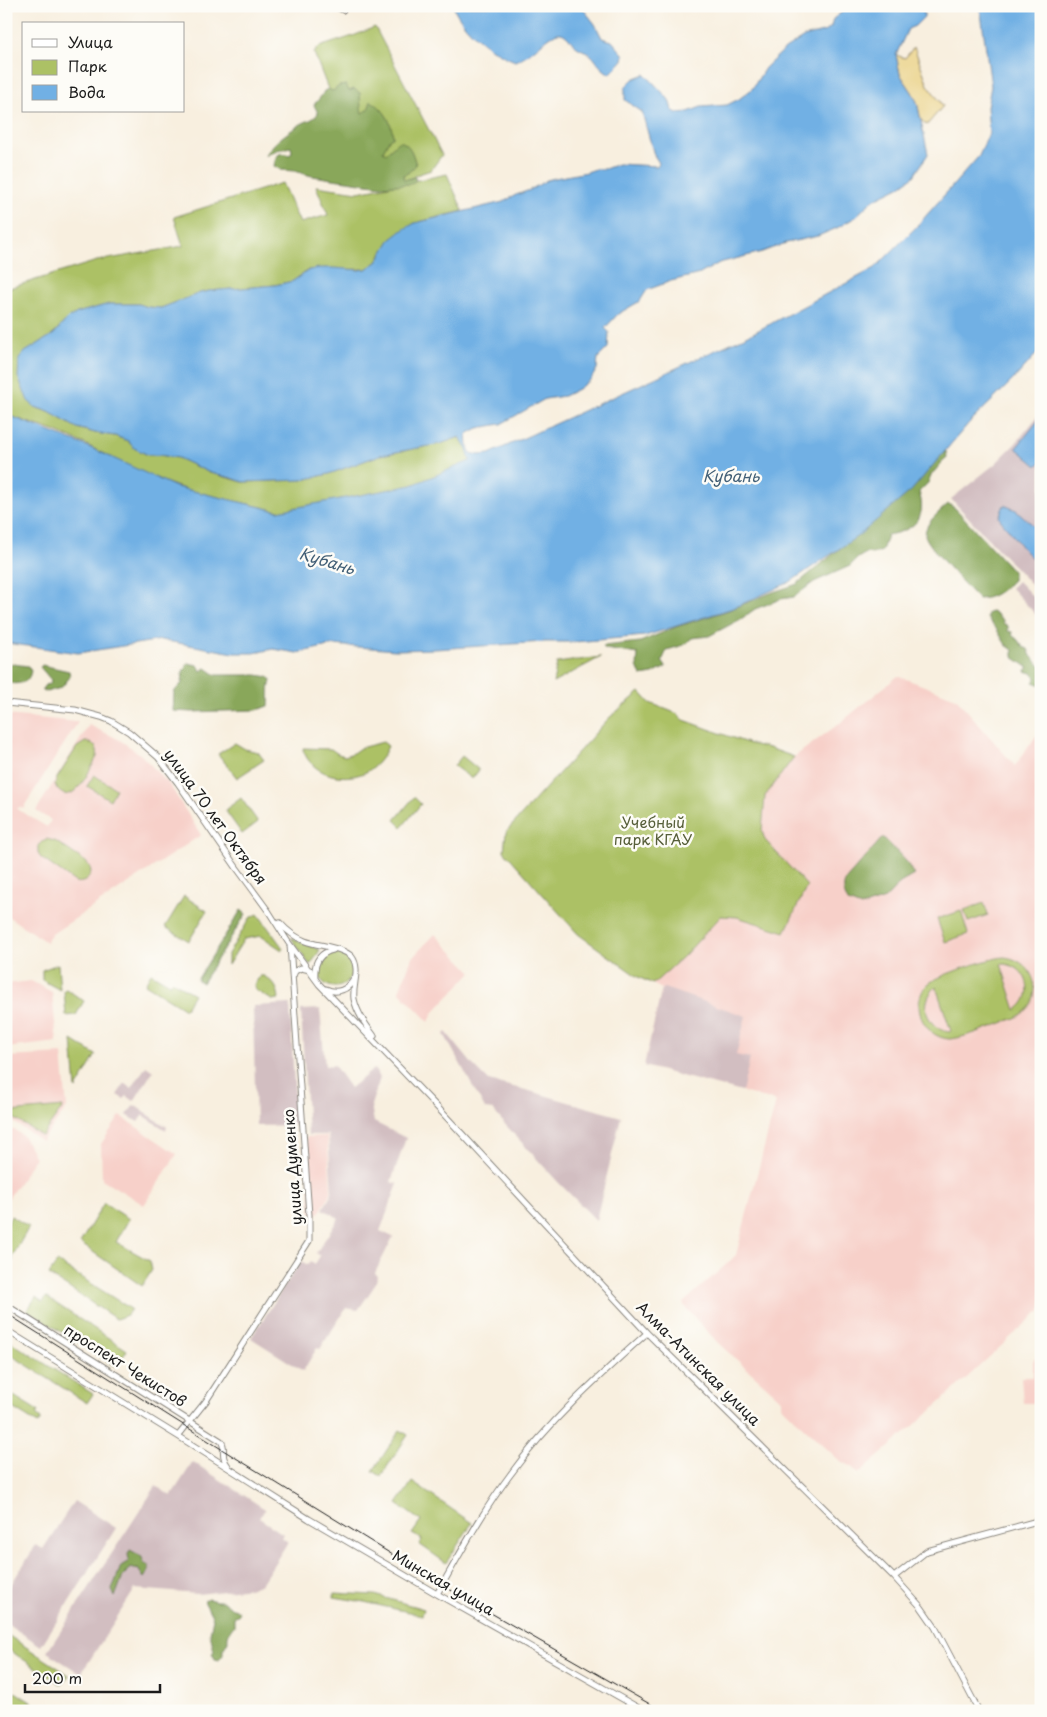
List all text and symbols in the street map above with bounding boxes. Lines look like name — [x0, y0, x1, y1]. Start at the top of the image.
legend — [22, 22, 185, 112]
text: Улица — [68, 30, 113, 53]
text: Парк — [68, 54, 107, 77]
text: Вода — [68, 80, 106, 103]
water label: Кубань — [703, 463, 760, 487]
water label: Кубань — [297, 540, 359, 580]
street label: улица 70 лет Октября — [159, 743, 273, 889]
park label: Учебный парк КГАУ — [614, 810, 692, 850]
street label: улица Думенко — [276, 1108, 307, 1226]
street label: Алма-Атинская улица — [632, 1296, 767, 1431]
street label: проспект Чекистов — [60, 1318, 192, 1412]
street label: Минская улица — [388, 1543, 500, 1621]
scale bar — [25, 1662, 160, 1694]
text: 200 m — [32, 1666, 82, 1689]

